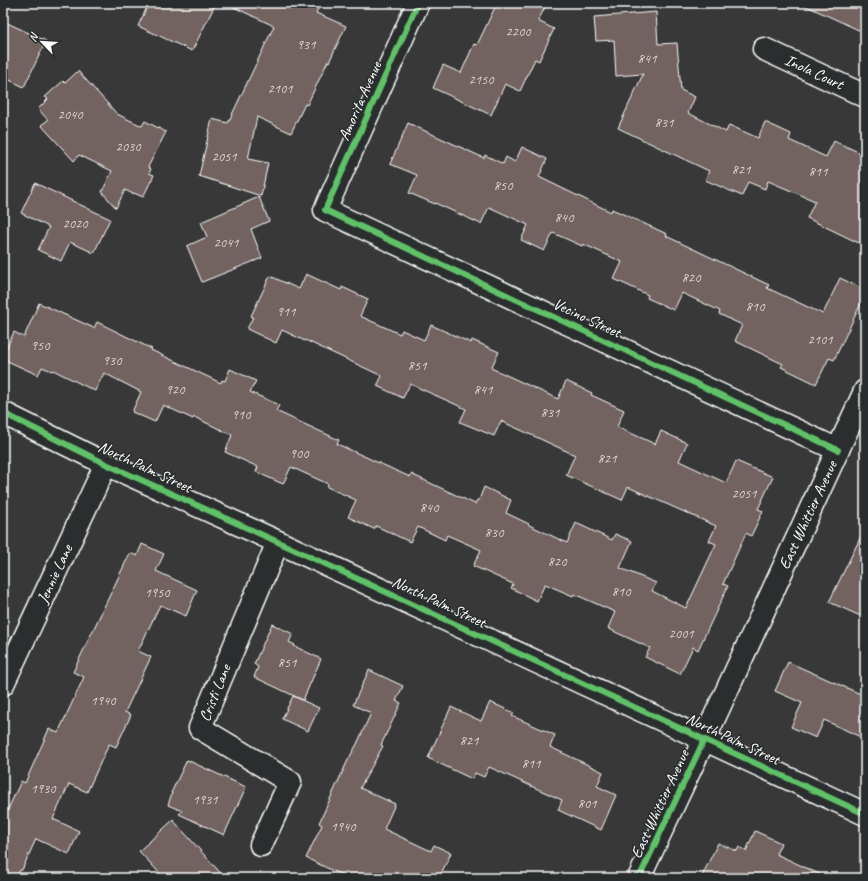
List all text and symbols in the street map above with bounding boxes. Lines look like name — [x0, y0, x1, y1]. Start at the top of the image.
north arrow — [22, 22, 62, 62]
house number: 2200 — [505, 23, 532, 40]
text: N — [25, 30, 42, 44]
house number: 931 — [297, 36, 316, 53]
house number: 841 — [638, 50, 657, 67]
street label: Inola Court — [782, 50, 848, 95]
street label: Amorita Avenue — [334, 57, 387, 144]
house number: 2150 — [468, 71, 495, 88]
house number: 2101 — [267, 80, 293, 97]
house number: 2040 — [57, 106, 84, 123]
house number: 831 — [655, 114, 674, 131]
house number: 2030 — [115, 138, 142, 155]
house number: 2051 — [211, 148, 237, 165]
house number: 821 — [732, 161, 751, 178]
house number: 811 — [809, 163, 828, 180]
house number: 850 — [494, 177, 514, 194]
house number: 840 — [555, 209, 575, 226]
house number: 2020 — [62, 215, 89, 232]
house number: 2041 — [213, 234, 239, 251]
house number: 820 — [682, 269, 702, 286]
street label: Vecino Street — [550, 294, 626, 343]
house number: 810 — [746, 298, 766, 315]
house number: 911 — [277, 303, 296, 320]
house number: 2101 — [807, 331, 833, 348]
house number: 950 — [31, 337, 51, 354]
house number: 930 — [103, 352, 123, 369]
house number: 851 — [408, 357, 427, 374]
house number: 920 — [166, 381, 186, 398]
house number: 841 — [474, 381, 493, 398]
house number: 831 — [541, 404, 560, 421]
house number: 910 — [232, 406, 252, 423]
street label: North Palm Street — [95, 437, 197, 498]
house number: 900 — [290, 445, 310, 462]
house number: 821 — [598, 450, 617, 467]
street label: East Whittier Avenue — [774, 456, 843, 572]
house number: 2051 — [731, 485, 757, 502]
house number: 840 — [420, 499, 440, 516]
house number: 830 — [485, 524, 505, 541]
street label: Jennie Lane — [32, 540, 78, 608]
house number: 820 — [548, 553, 568, 570]
street label: North Palm Street — [389, 572, 491, 633]
house number: 810 — [612, 583, 632, 600]
house number: 1950 — [144, 584, 171, 601]
house number: 2001 — [668, 625, 694, 642]
house number: 851 — [278, 654, 297, 671]
street label: Cristi Lane — [195, 660, 236, 724]
house number: 1940 — [90, 692, 117, 709]
street label: North Palm Street — [683, 709, 785, 770]
house number: 821 — [460, 732, 479, 749]
street label: East Whittier Avenue — [626, 745, 695, 861]
house number: 811 — [522, 755, 541, 772]
house number: 1930 — [30, 780, 57, 797]
house number: 1931 — [192, 791, 218, 808]
house number: 801 — [578, 795, 597, 812]
house number: 1940 — [330, 818, 357, 835]

